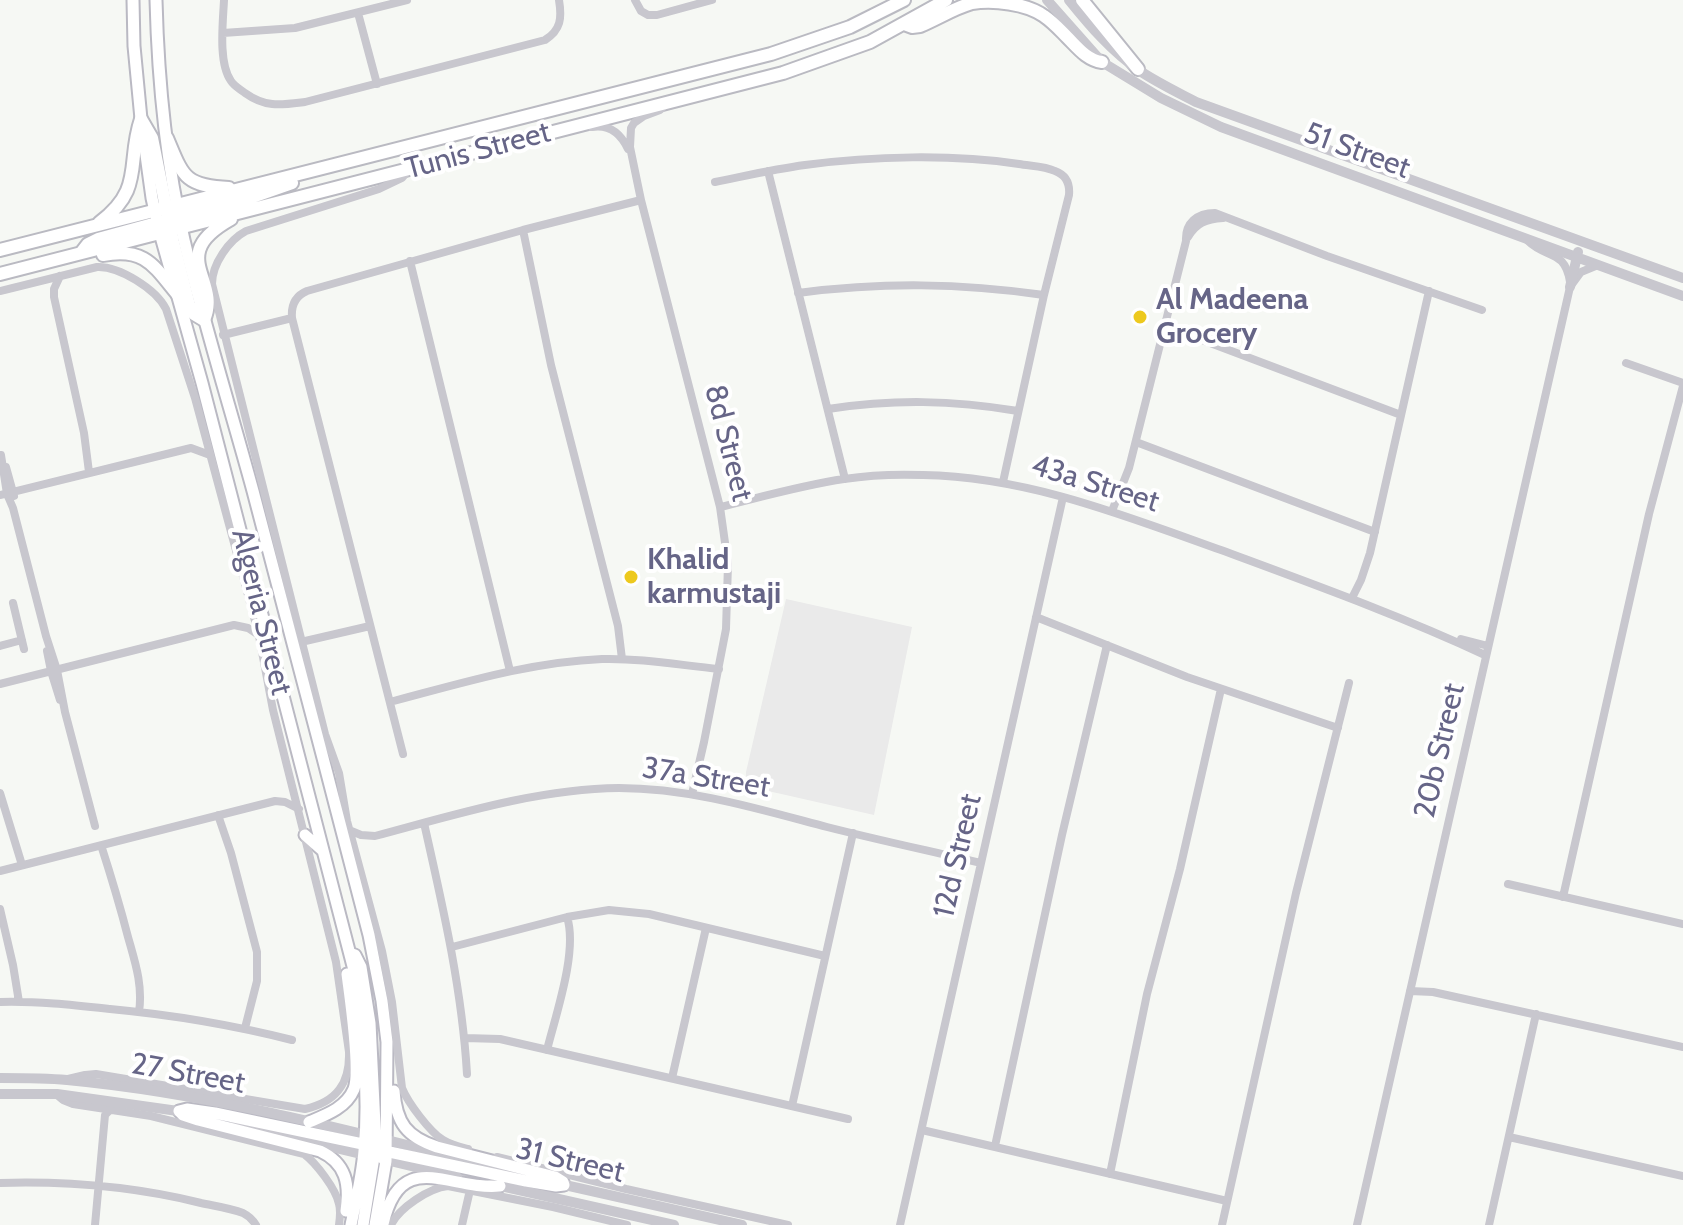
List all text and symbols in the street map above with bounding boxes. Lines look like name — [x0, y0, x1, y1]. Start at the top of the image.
street label: Tunis Street — [402, 114, 554, 188]
street label: 51 Street — [1299, 115, 1415, 187]
place label: Al Madeena Grocery — [1156, 282, 1308, 352]
marker: Al Madeena Grocery — [1131, 308, 1149, 326]
street label: 8d Street — [696, 381, 760, 505]
street label: 43a Street — [1027, 448, 1163, 520]
street label: Algeria Street — [223, 525, 299, 699]
place label: Khalid karmustaji — [647, 542, 781, 612]
marker: Khalid karmustaji — [622, 568, 640, 586]
street label: 20b Street — [1407, 680, 1473, 822]
street label: 37a Street — [640, 750, 772, 806]
street label: 12d Street — [926, 791, 990, 921]
street label: 27 Street — [128, 1046, 248, 1102]
street label: 31 Street — [512, 1131, 628, 1191]

